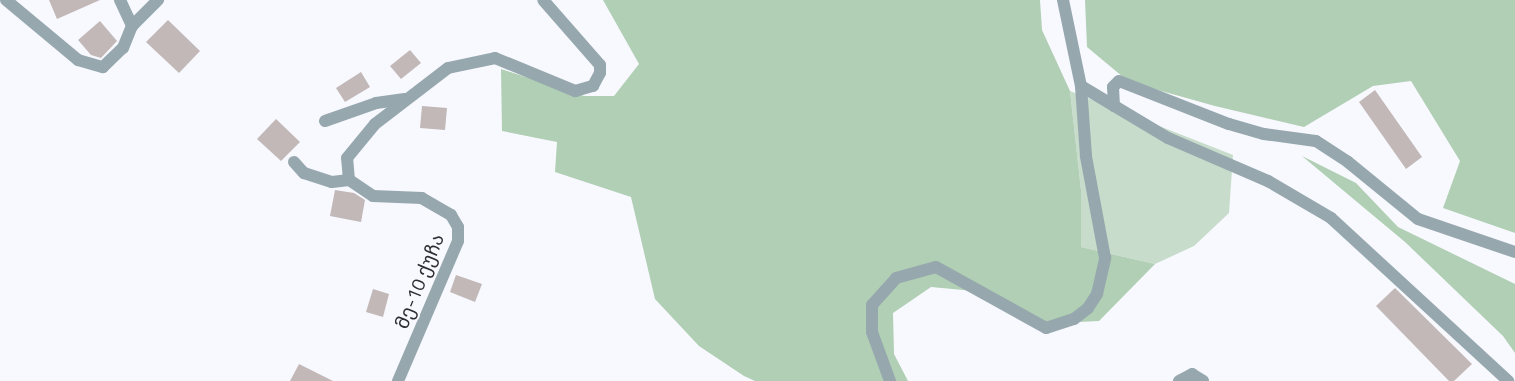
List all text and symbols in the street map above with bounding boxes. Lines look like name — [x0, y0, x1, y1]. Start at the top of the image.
street label: მე-10 ქუჩა — [390, 230, 448, 332]

